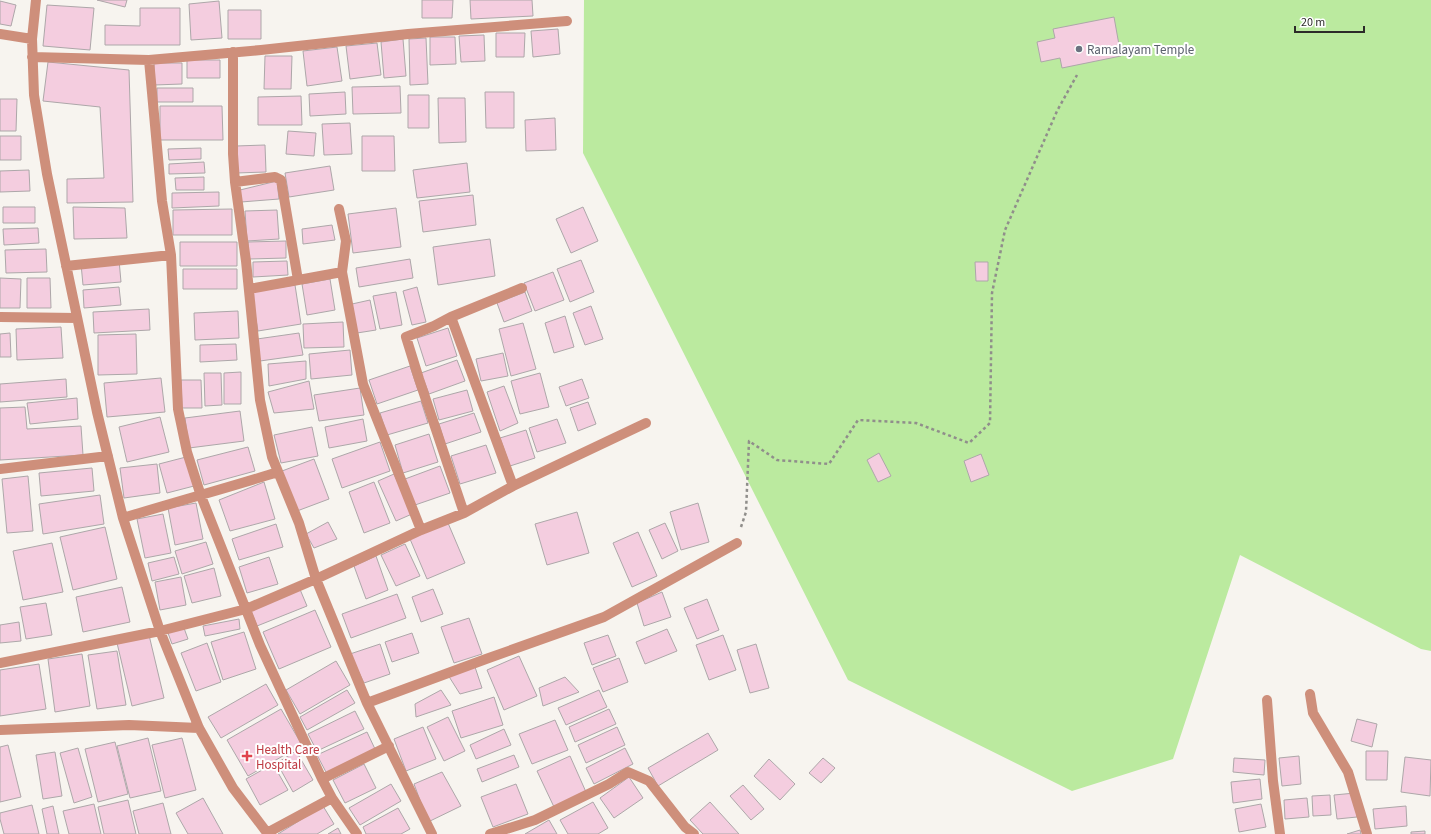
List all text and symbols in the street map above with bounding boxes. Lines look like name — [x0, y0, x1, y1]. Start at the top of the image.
scale bar — [1295, 8, 1364, 34]
text: 20 m — [1301, 14, 1325, 31]
place label: Ramalayam Temple — [1087, 41, 1194, 59]
marker: Ramalayam Temple — [1074, 44, 1084, 54]
place label: Health Care Hospital — [256, 741, 319, 774]
marker: Health Care Hospital — [241, 750, 253, 762]

